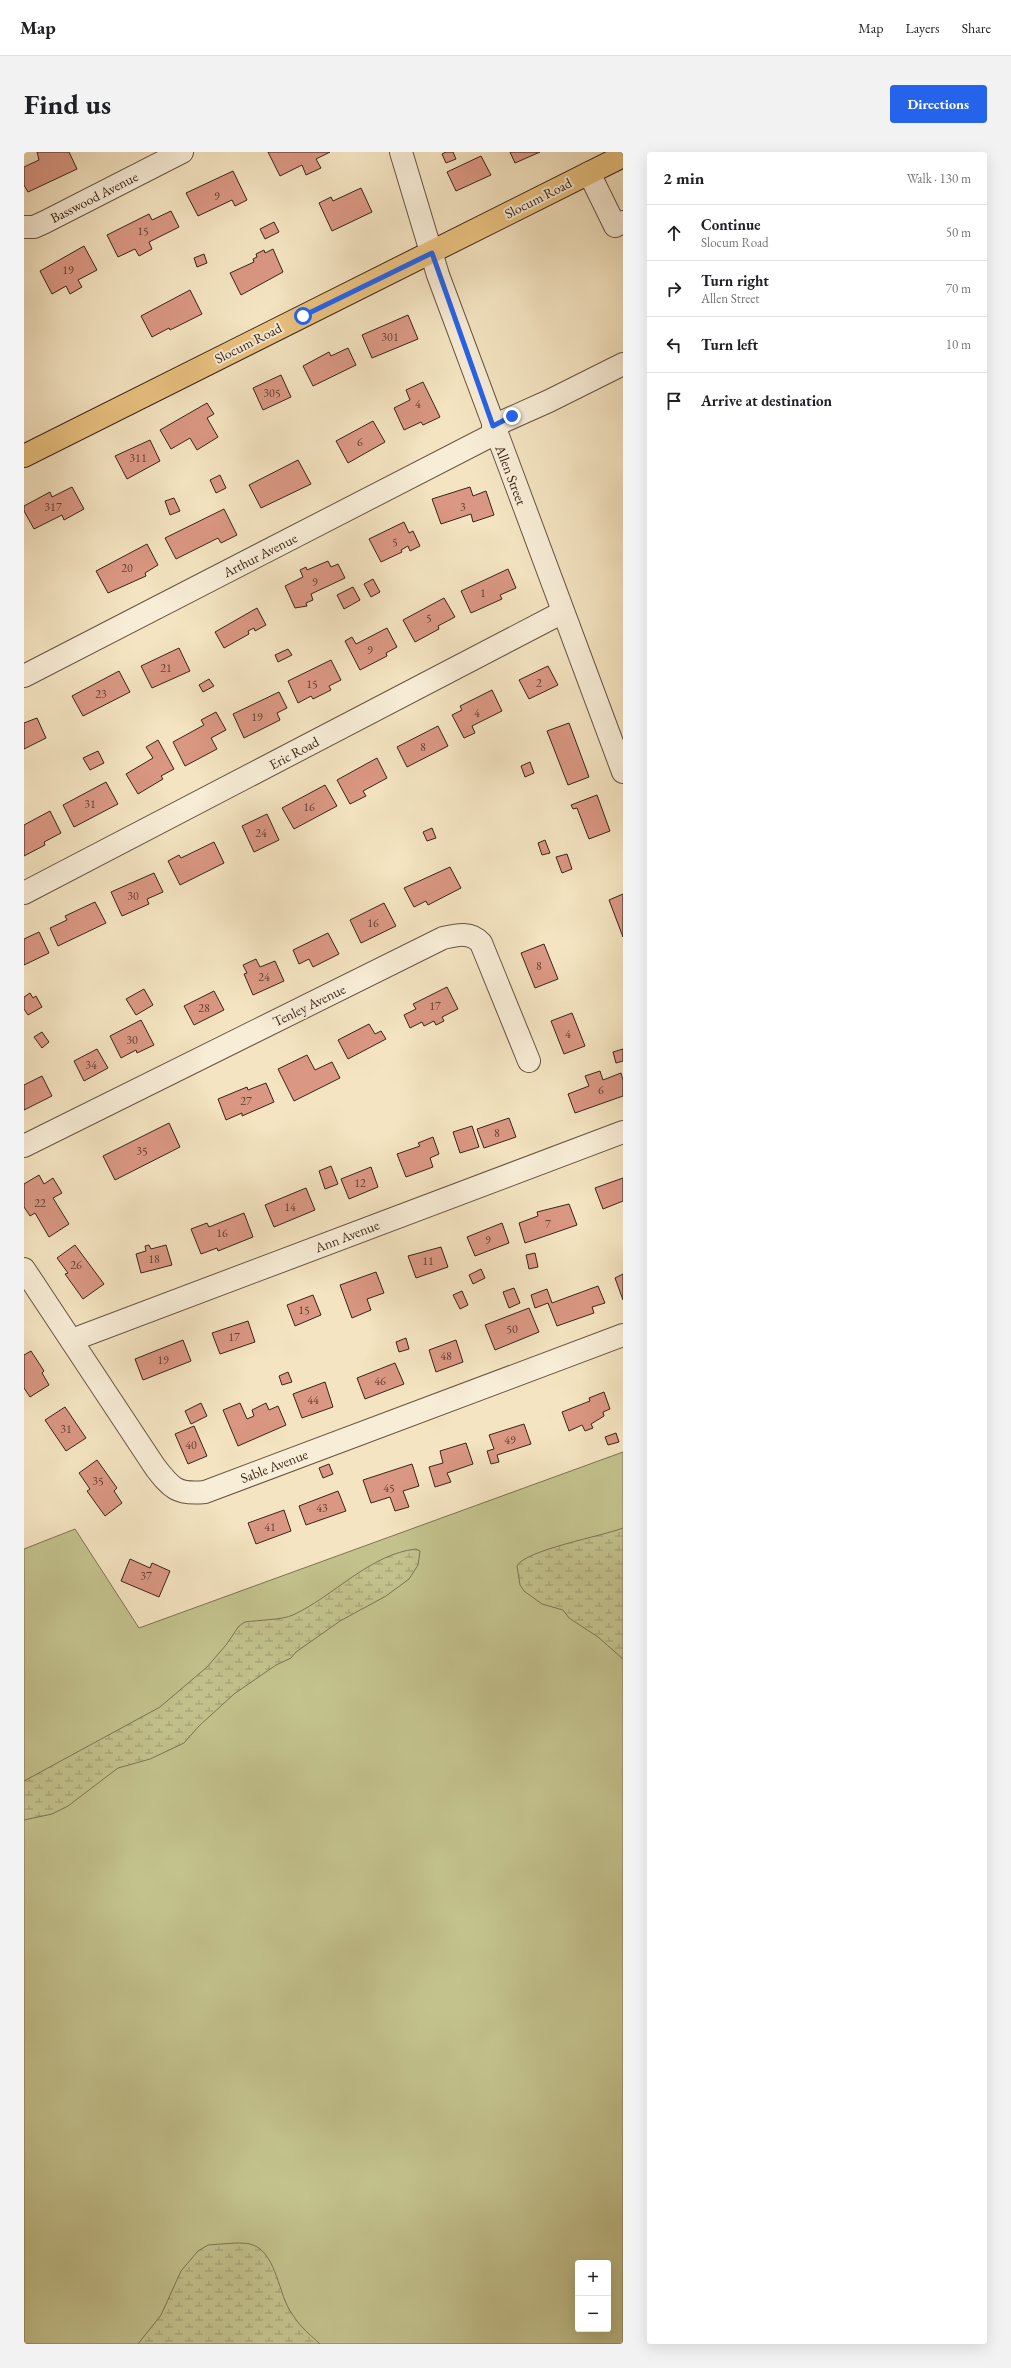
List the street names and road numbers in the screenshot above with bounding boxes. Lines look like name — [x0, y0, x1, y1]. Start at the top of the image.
street label: Basswood Avenue — [47, 167, 141, 227]
street label: Slocum Road — [501, 173, 575, 223]
street label: Slocum Road — [211, 318, 285, 368]
street label: Allen Street — [491, 442, 531, 508]
street label: Arthur Avenue — [219, 528, 301, 582]
street label: Eric Road — [266, 732, 323, 774]
street label: Tenley Avenue — [270, 979, 349, 1030]
street label: Ann Avenue — [311, 1215, 382, 1257]
street label: Sable Avenue — [238, 1445, 311, 1487]

